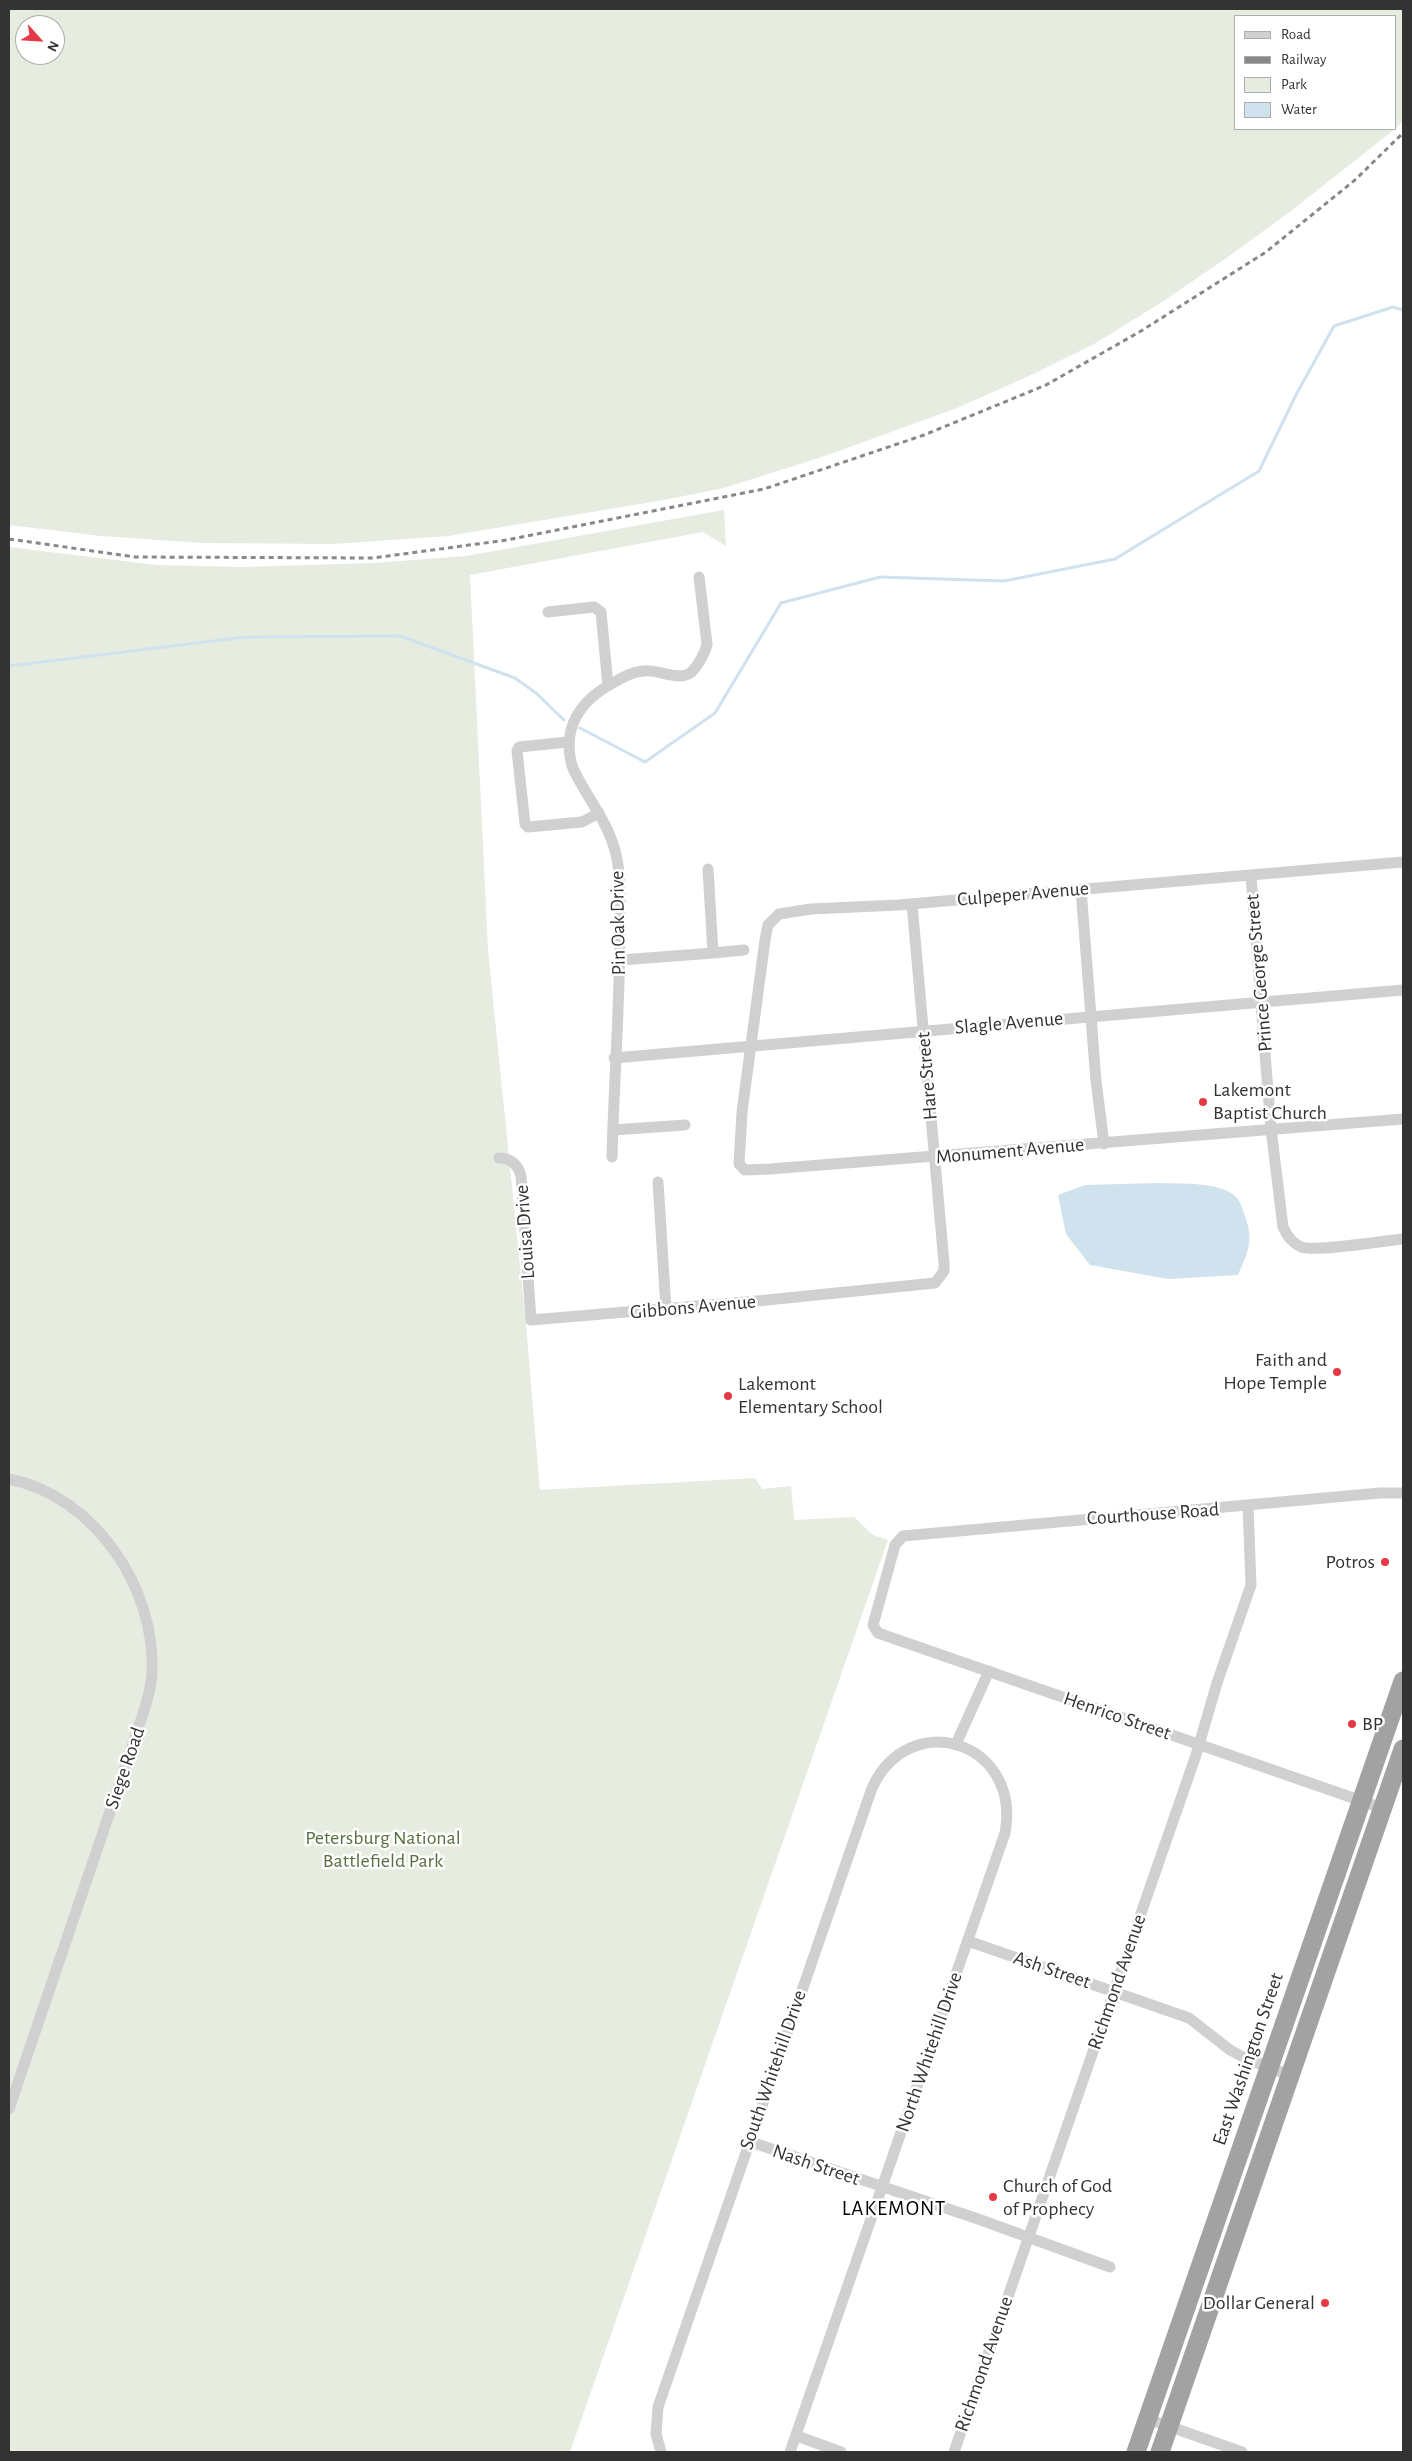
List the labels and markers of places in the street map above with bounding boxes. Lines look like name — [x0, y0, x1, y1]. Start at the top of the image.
place label: Lakemont Baptist Church — [1213, 1078, 1327, 1125]
marker: Lakemont Baptist Church — [1197, 1096, 1209, 1108]
place label: Faith and Hope Temple — [1223, 1348, 1327, 1395]
marker: Faith and Hope Temple — [1331, 1366, 1343, 1378]
place label: Lakemont Elementary School — [738, 1372, 883, 1419]
marker: Lakemont Elementary School — [722, 1390, 734, 1402]
place label: Potros — [1326, 1550, 1375, 1574]
marker: Potros — [1379, 1556, 1391, 1568]
place label: BP — [1362, 1712, 1383, 1736]
marker: BP — [1346, 1718, 1358, 1730]
place label: Church of God of Prophecy — [1003, 2174, 1112, 2221]
marker: Church of God of Prophecy — [987, 2191, 999, 2203]
place label: Dollar General — [1203, 2291, 1315, 2315]
marker: Dollar General — [1319, 2297, 1331, 2309]

